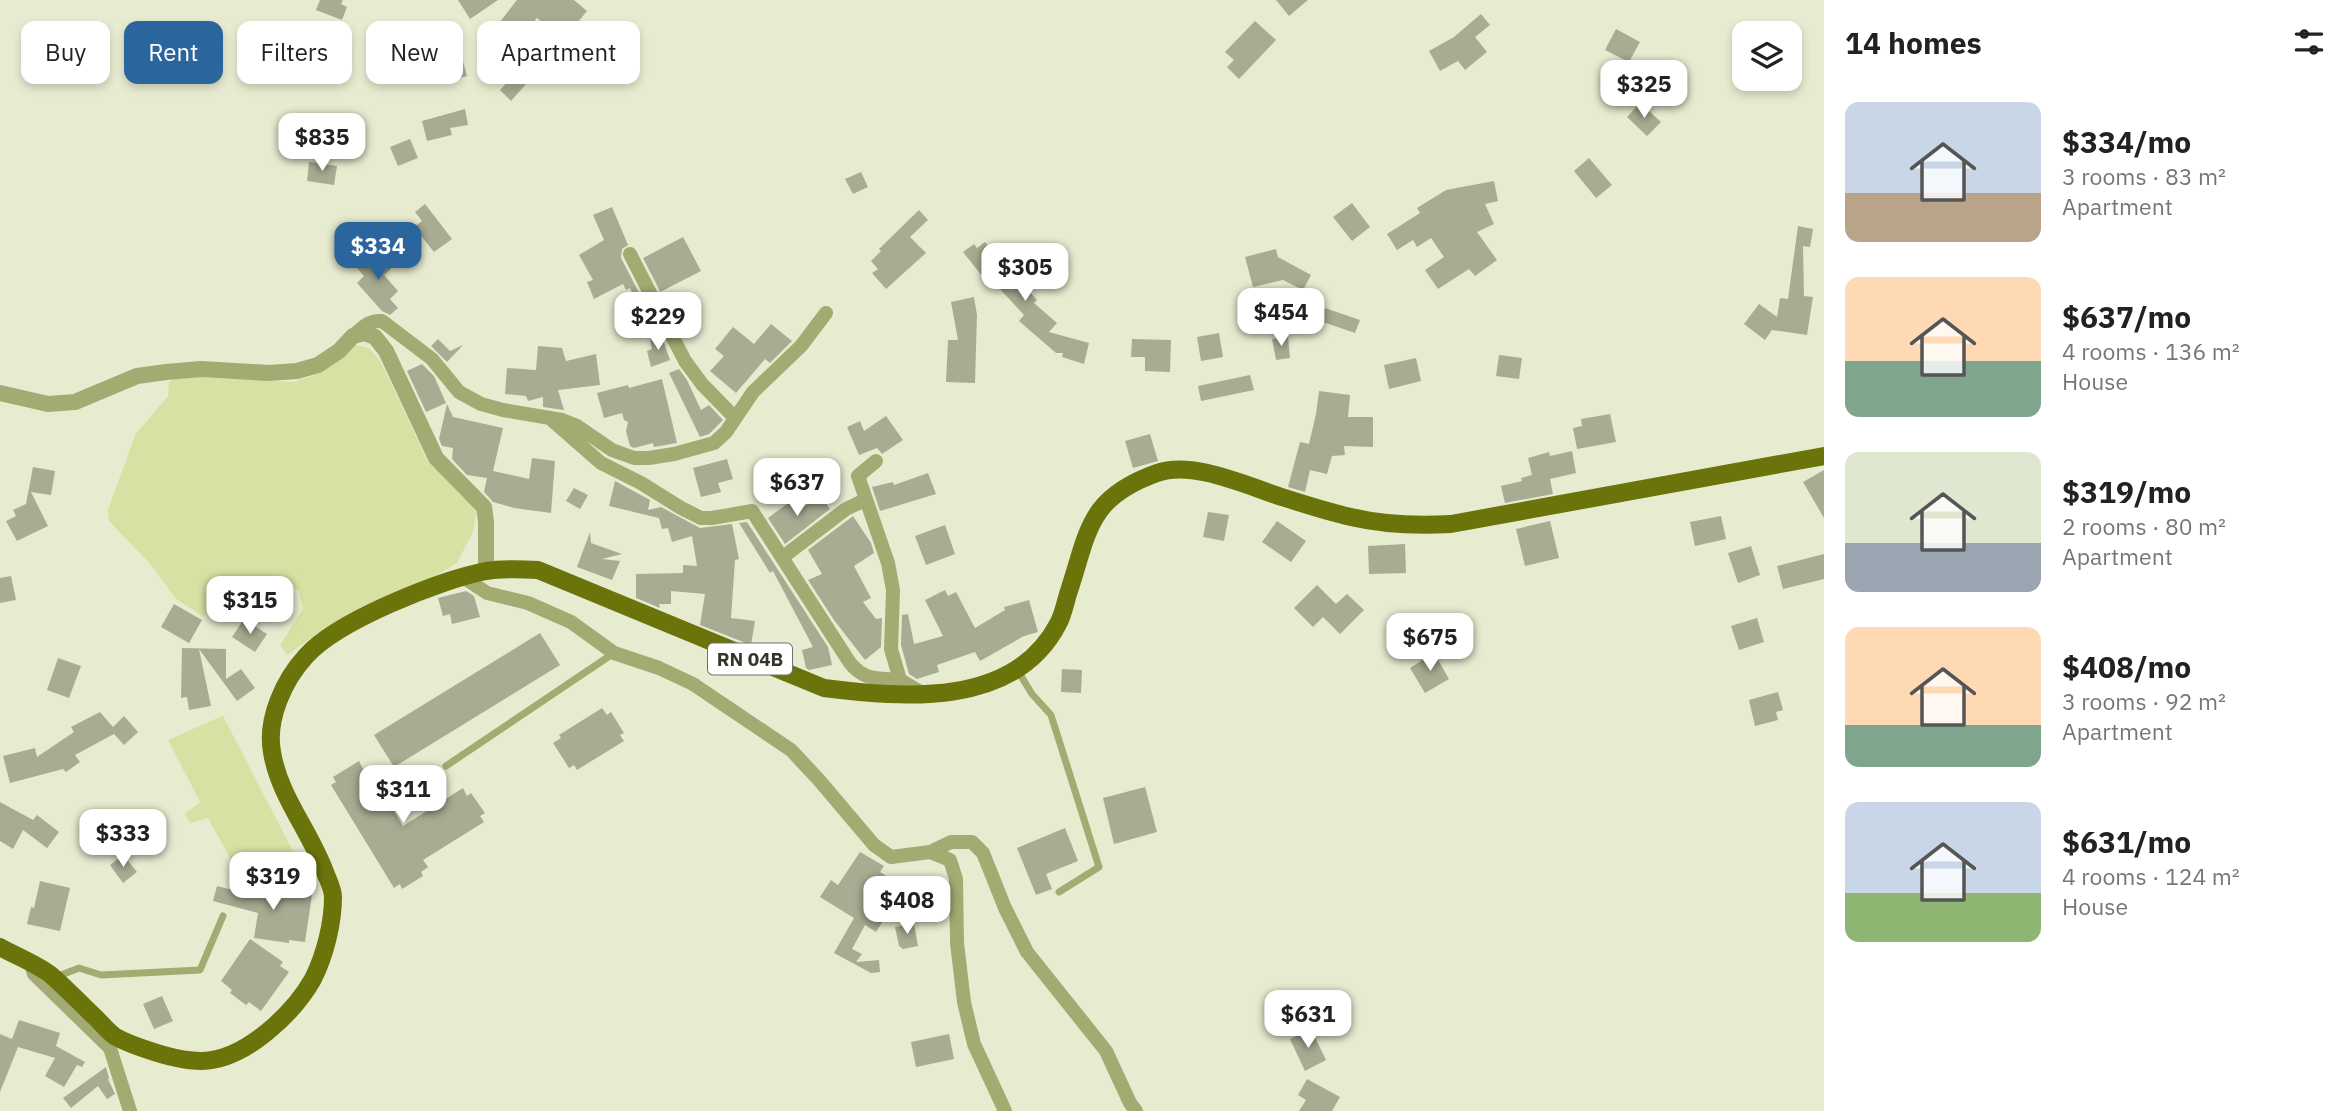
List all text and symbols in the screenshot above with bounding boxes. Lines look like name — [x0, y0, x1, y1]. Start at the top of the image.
chip: Buy — [21, 21, 110, 84]
chip: Rent — [124, 21, 223, 84]
chip: Filters — [237, 21, 352, 84]
chip: New — [366, 21, 463, 84]
chip: Apartment — [477, 21, 640, 84]
map controls — [1732, 21, 1802, 91]
button: layers — [1732, 21, 1802, 91]
text: 14 homes — [1845, 23, 1982, 62]
icon: filters — [2290, 23, 2328, 61]
pin: $325 — [1603, 60, 1685, 120]
text: $325 — [1616, 68, 1672, 98]
pin: $835 — [281, 114, 363, 173]
text: $835 — [294, 121, 350, 151]
text: $334/mo — [2062, 122, 2191, 161]
icon: home — [1901, 130, 1985, 214]
text: 3 rooms · 83 m² — [2062, 161, 2226, 191]
text: Apartment — [2062, 191, 2173, 221]
pin: $334 — [337, 222, 419, 282]
text: $334 — [350, 230, 406, 260]
pin: $305 — [984, 244, 1066, 303]
text: $305 — [997, 251, 1053, 281]
pin: $454 — [1240, 288, 1322, 348]
pin: $229 — [617, 292, 699, 352]
text: $454 — [1253, 296, 1309, 326]
text: $637/mo — [2062, 297, 2191, 336]
text: $229 — [630, 300, 686, 330]
icon: home — [1901, 305, 1985, 389]
text: 4 rooms · 136 m² — [2062, 336, 2240, 366]
text: House — [2062, 366, 2128, 396]
pin: $637 — [756, 458, 838, 518]
text: $637 — [769, 466, 825, 496]
text: $319/mo — [2062, 472, 2191, 511]
icon: home — [1901, 480, 1985, 564]
text: 2 rooms · 80 m² — [2062, 511, 2226, 541]
text: Apartment — [2062, 541, 2173, 571]
pin: $315 — [209, 576, 291, 636]
text: $315 — [222, 584, 278, 614]
pin: $675 — [1389, 614, 1471, 673]
text: $675 — [1402, 621, 1458, 651]
road number: RN 04B — [708, 644, 792, 674]
text: $408/mo — [2062, 647, 2191, 686]
icon: home — [1901, 655, 1985, 739]
text: 3 rooms · 92 m² — [2062, 686, 2226, 716]
text: Apartment — [2062, 716, 2173, 746]
pin: $311 — [362, 766, 444, 825]
text: $311 — [375, 773, 431, 803]
pin: $333 — [82, 810, 164, 869]
text: $333 — [95, 817, 151, 847]
text: $631/mo — [2062, 822, 2191, 861]
icon: home — [1901, 830, 1985, 914]
pin: $319 — [232, 852, 314, 912]
text: $319 — [245, 860, 301, 890]
text: 4 rooms · 124 m² — [2062, 861, 2240, 891]
pin: $408 — [866, 876, 948, 936]
text: $408 — [879, 884, 935, 914]
text: House — [2062, 891, 2128, 921]
pin: $631 — [1267, 990, 1349, 1050]
text: $631 — [1280, 998, 1336, 1028]

